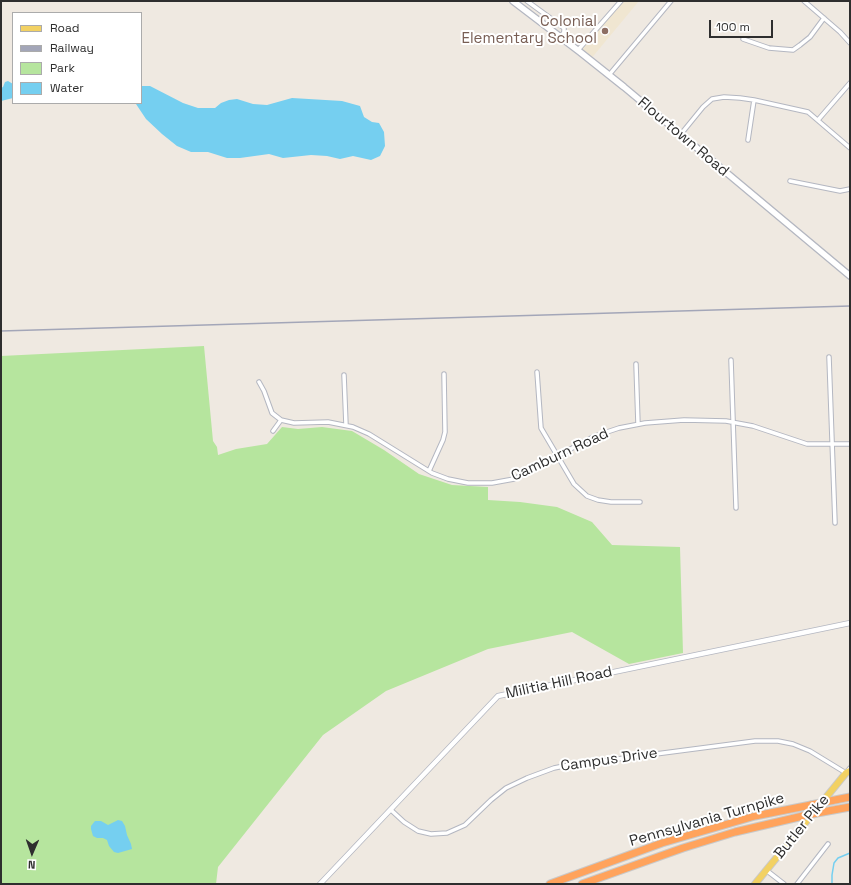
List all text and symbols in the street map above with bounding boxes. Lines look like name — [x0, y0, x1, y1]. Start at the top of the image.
legend — [12, 12, 142, 104]
scale bar — [711, 12, 775, 38]
place label: Colonial Elementary School — [461, 13, 597, 48]
text: 100 m — [716, 19, 750, 35]
text: Road — [50, 20, 79, 36]
marker: Colonial Elementary School — [600, 26, 610, 36]
text: Railway — [50, 40, 94, 56]
text: Park — [50, 60, 75, 76]
text: Water — [50, 80, 84, 96]
street label: Flourtown Road — [634, 94, 732, 180]
street label: Camburn Road — [508, 425, 612, 485]
street label: Militia Hill Road — [504, 663, 614, 703]
street label: Campus Drive — [559, 744, 659, 776]
street label: Pennsylvania Turnpike — [628, 789, 786, 851]
street label: Butler Pike — [771, 791, 833, 863]
north arrow — [12, 833, 52, 873]
text: N — [28, 858, 36, 872]

